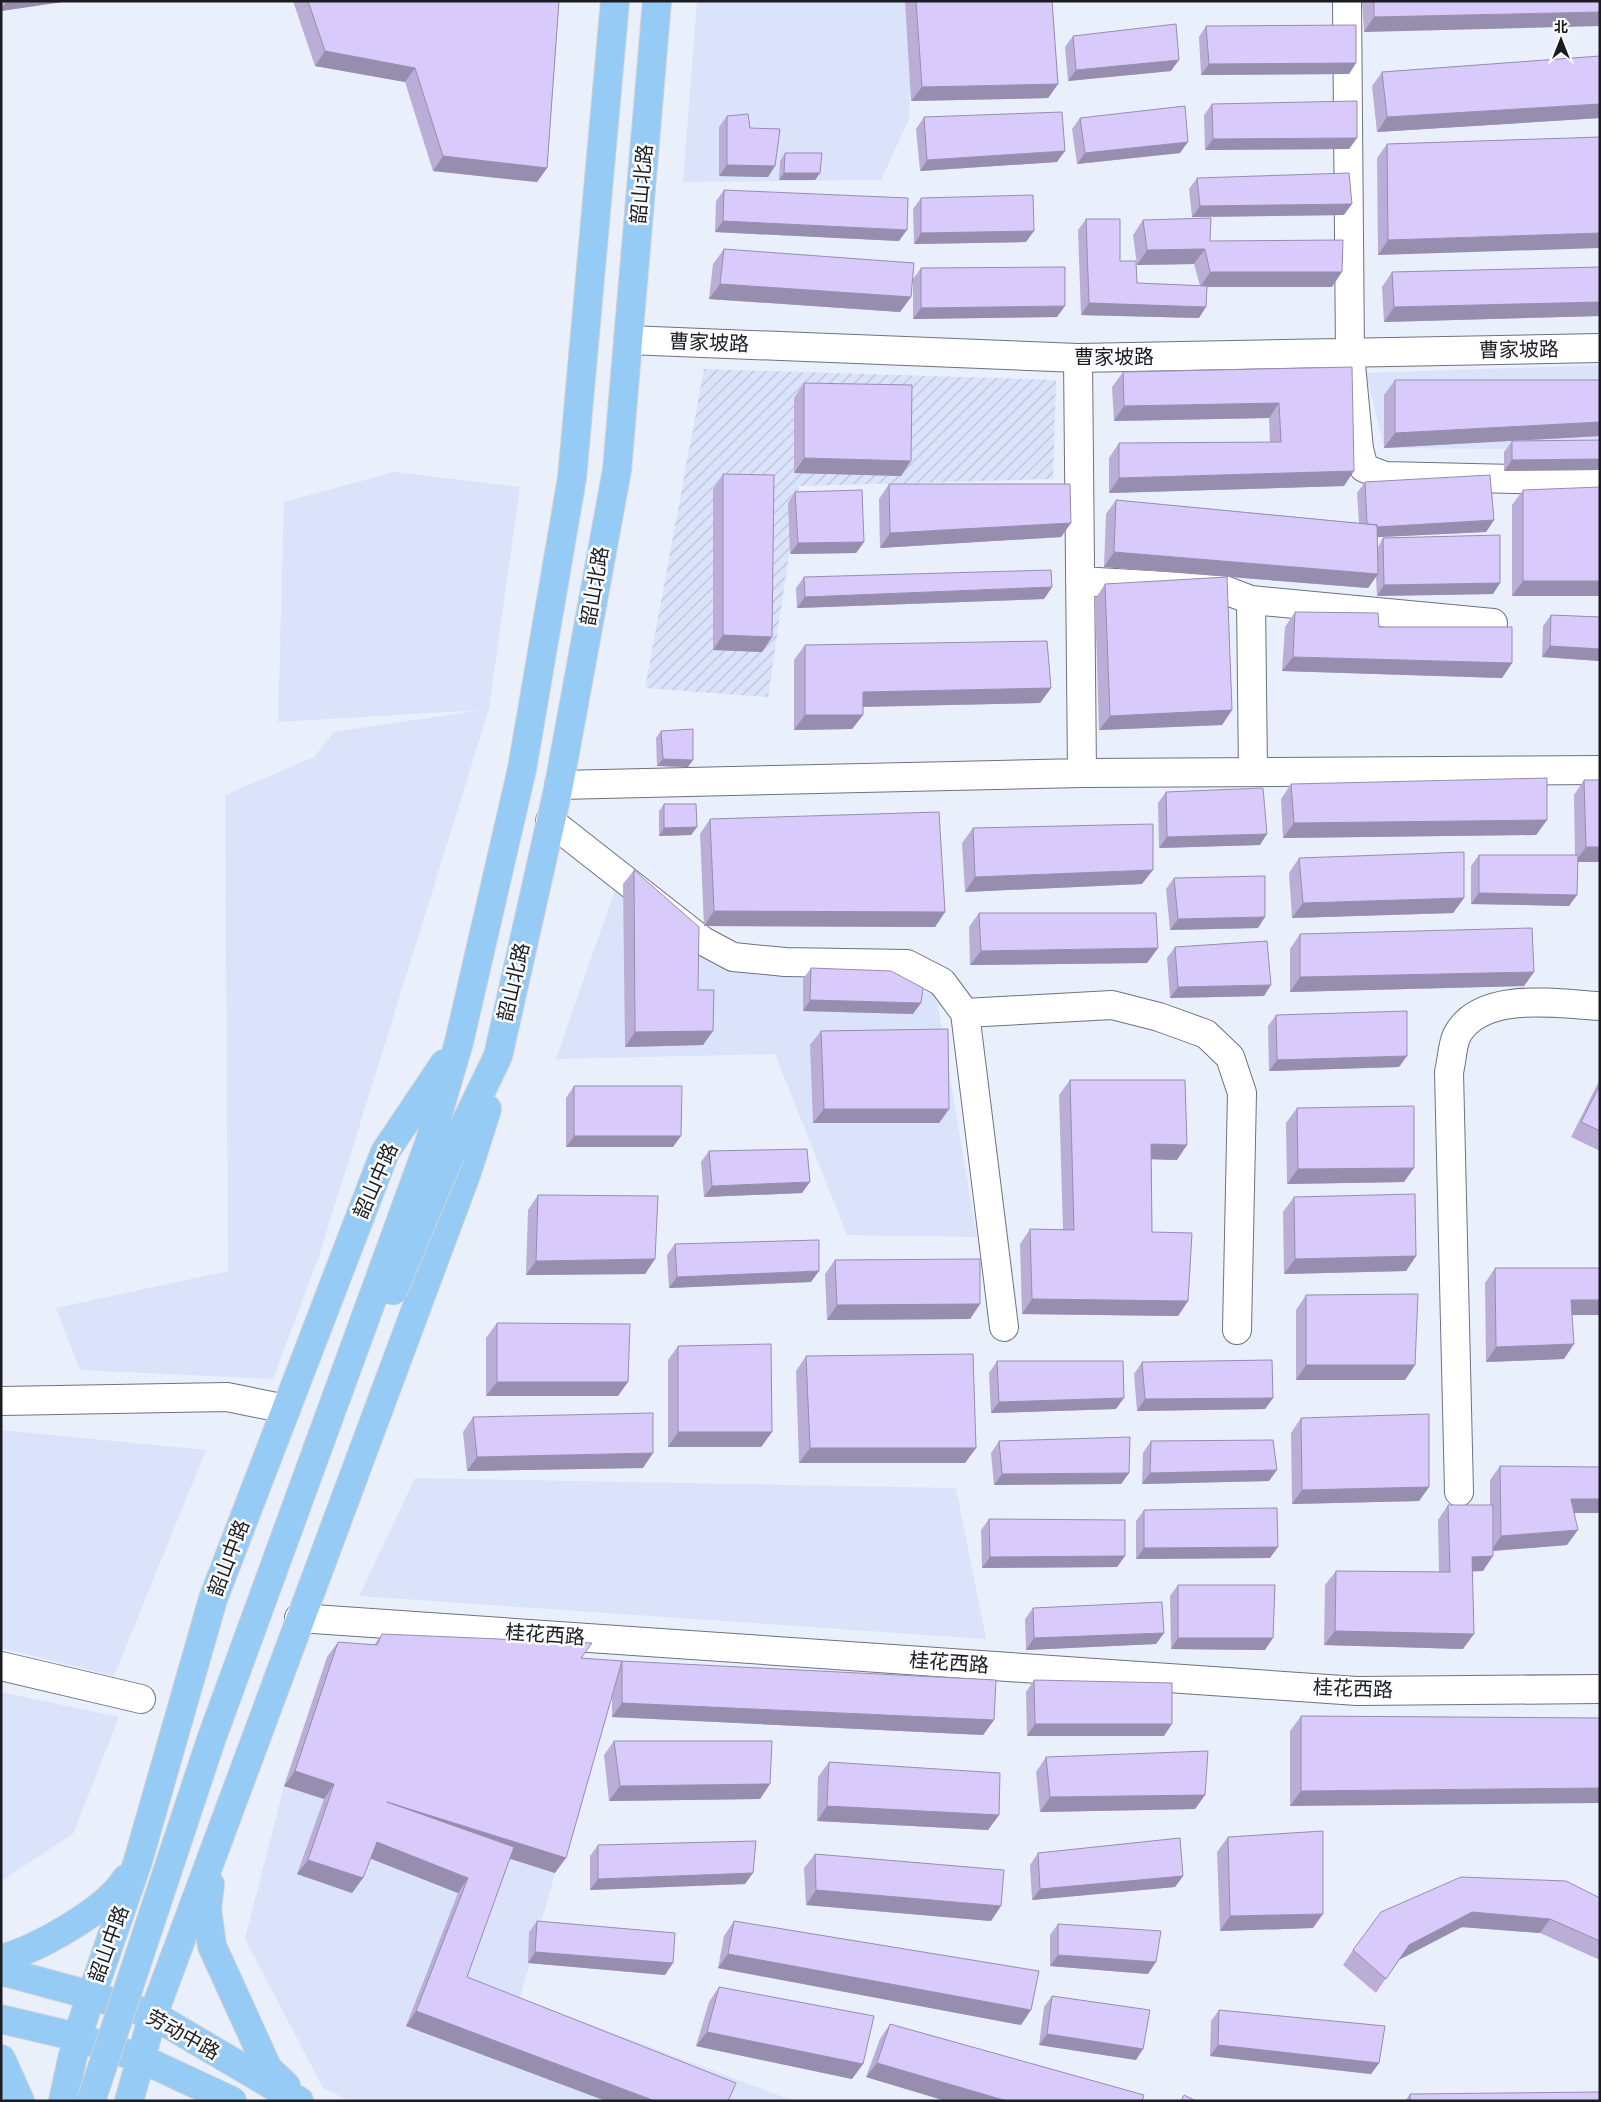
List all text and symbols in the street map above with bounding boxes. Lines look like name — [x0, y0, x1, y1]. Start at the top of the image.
north arrow — [1536, 15, 1586, 65]
text: 北 — [1554, 17, 1568, 37]
street label: 韶山北路 — [624, 143, 660, 225]
street label: 曹家坡路 — [669, 327, 749, 359]
street label: 曹家坡路 — [1479, 335, 1559, 365]
street label: 曹家坡路 — [1074, 343, 1154, 372]
street label: 韶山北路 — [574, 544, 616, 628]
street label: 韶山北路 — [491, 940, 537, 1024]
street label: 韶山中路 — [346, 1139, 406, 1223]
street label: 韶山中路 — [201, 1515, 257, 1601]
street label: 桂花西路 — [504, 1618, 586, 1652]
street label: 桂花西路 — [908, 1646, 990, 1680]
street label: 桂花西路 — [1313, 1673, 1393, 1705]
street label: 韶山中路 — [82, 1901, 136, 1987]
street label: 劳动中路 — [141, 2003, 225, 2067]

